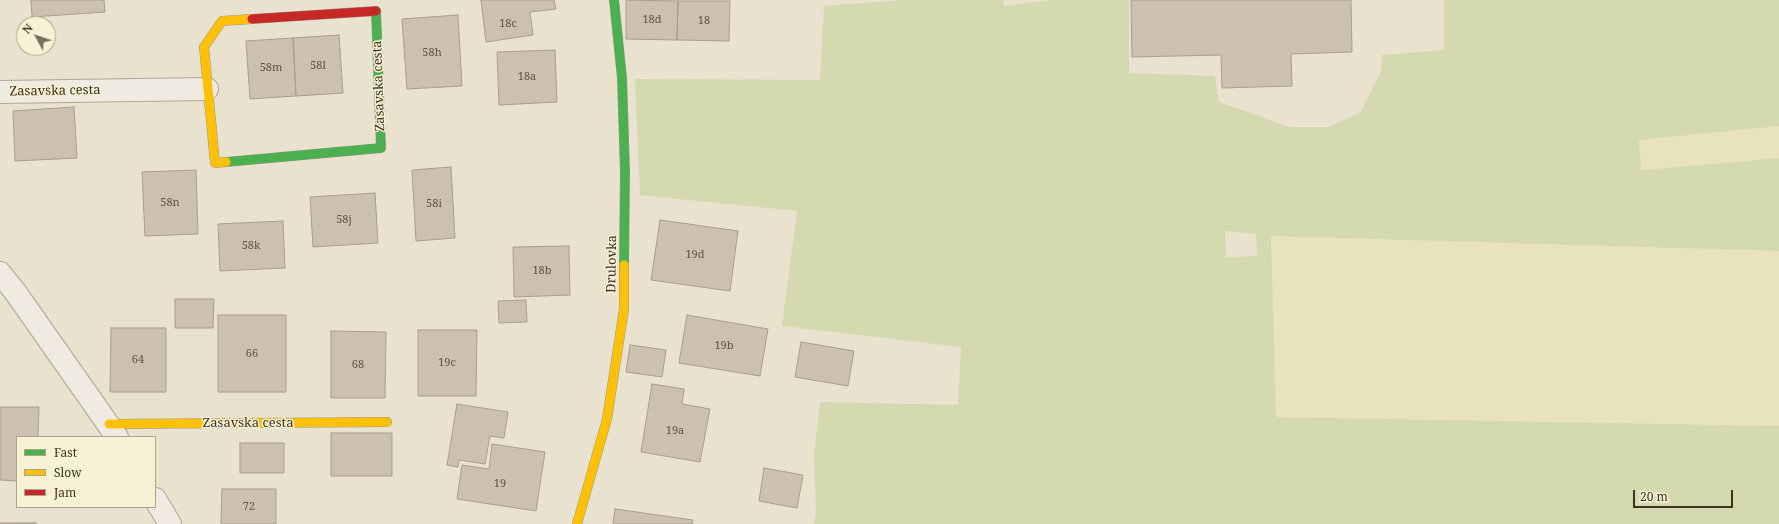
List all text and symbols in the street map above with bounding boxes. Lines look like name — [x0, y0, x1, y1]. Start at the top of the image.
house number: 18d — [642, 13, 662, 27]
house number: 18 — [698, 14, 710, 28]
north arrow — [16, 16, 56, 56]
house number: 18c — [499, 17, 517, 31]
text: N — [19, 20, 36, 37]
street label: Zasavska cesta — [370, 40, 388, 132]
house number: 58h — [422, 46, 442, 60]
house number: 58l — [310, 59, 326, 73]
house number: 58m — [260, 61, 282, 75]
house number: 18a — [518, 70, 536, 84]
street label: Zasavska cesta — [9, 82, 101, 100]
house number: 58n — [160, 196, 180, 210]
house number: 58i — [426, 197, 442, 211]
house number: 58j — [336, 213, 352, 227]
street label: Drulovka — [604, 235, 620, 293]
house number: 58k — [242, 239, 260, 253]
house number: 19d — [685, 248, 705, 262]
house number: 18b — [532, 264, 552, 278]
house number: 19b — [714, 339, 734, 353]
house number: 66 — [246, 347, 258, 361]
house number: 64 — [132, 353, 144, 367]
house number: 19c — [438, 356, 456, 370]
house number: 68 — [352, 358, 364, 372]
street label: Zasavska cesta — [203, 415, 293, 431]
house number: 19a — [666, 424, 684, 438]
legend — [16, 436, 156, 508]
text: Fast — [54, 444, 77, 461]
text: Slow — [54, 464, 82, 481]
house number: 19 — [494, 477, 506, 491]
scale bar — [1635, 482, 1735, 508]
text: Jam — [54, 484, 76, 501]
text: 20 m — [1640, 488, 1668, 505]
house number: 72 — [243, 500, 255, 514]

